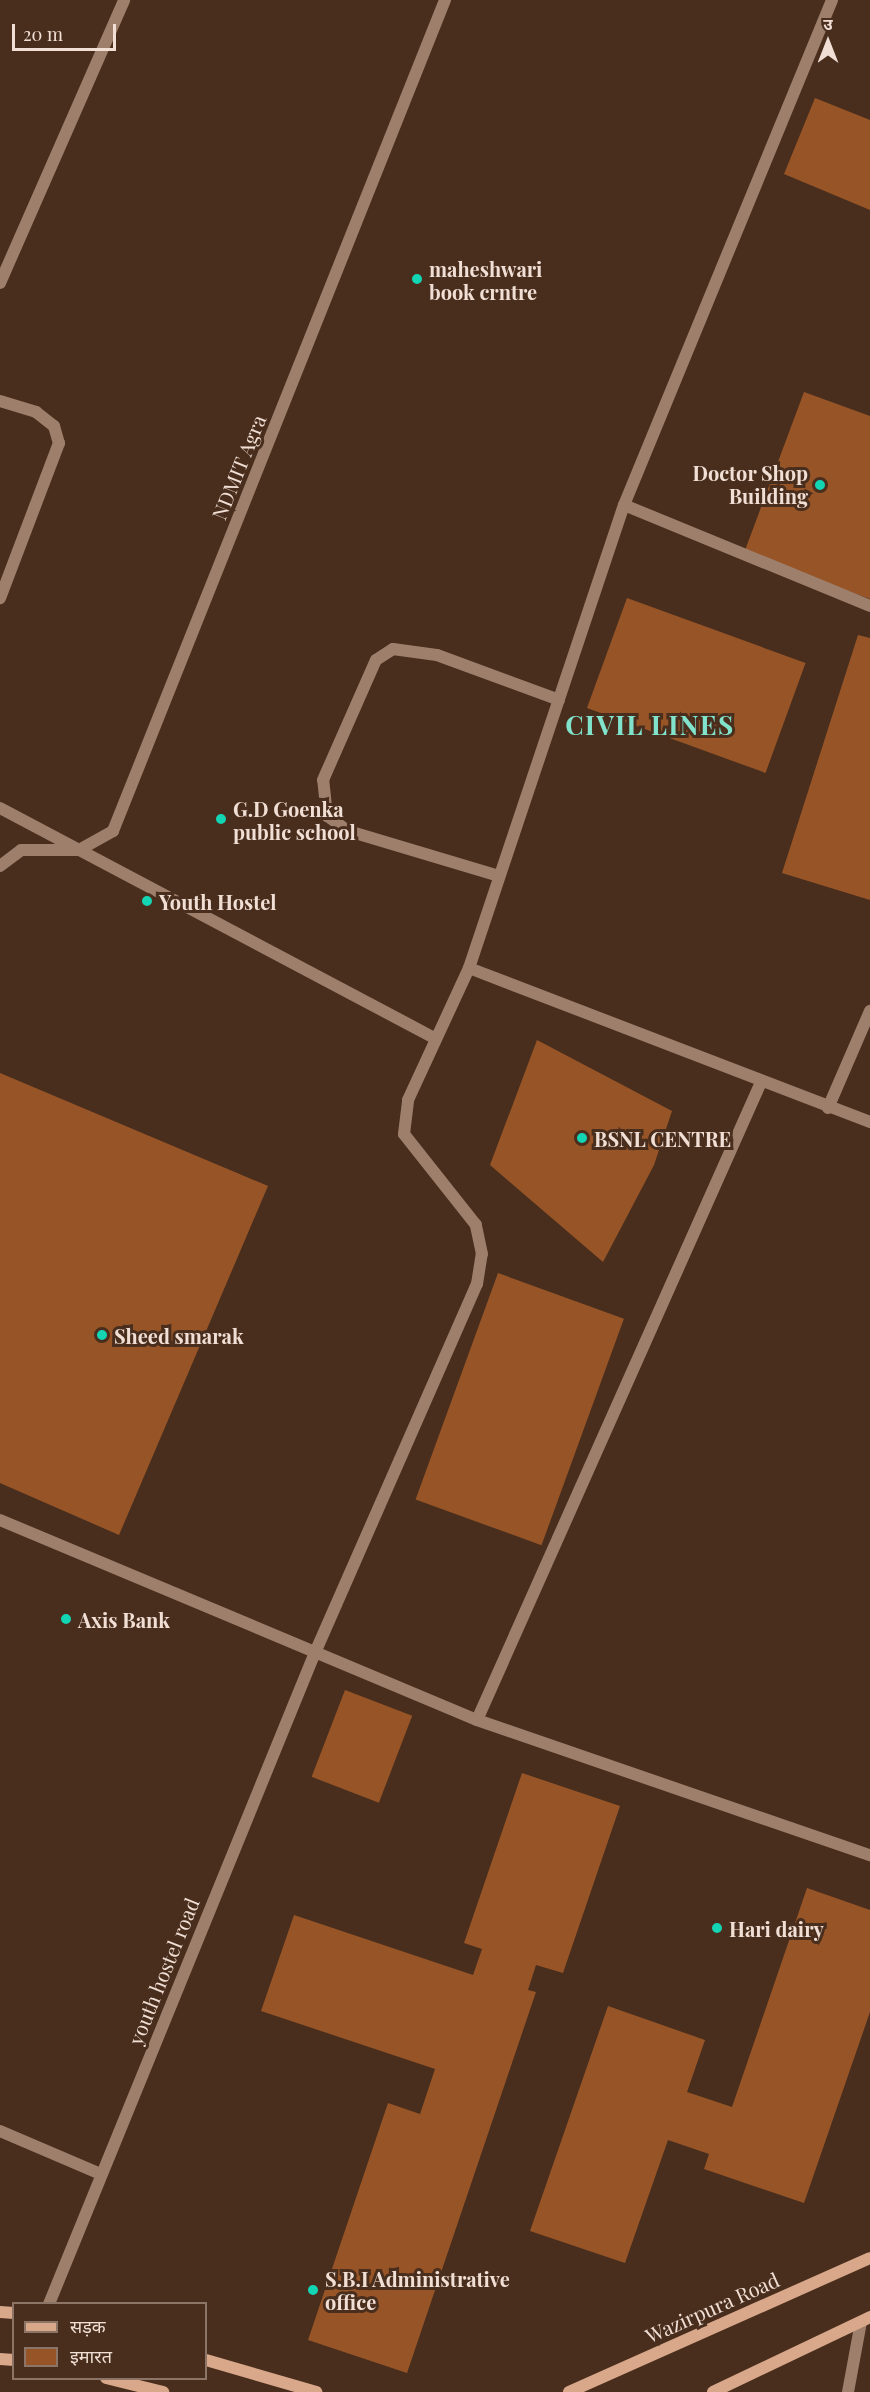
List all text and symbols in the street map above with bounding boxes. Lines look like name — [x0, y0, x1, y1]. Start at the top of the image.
scale bar — [15, 12, 118, 50]
north arrow — [798, 12, 858, 72]
text: उ — [823, 13, 833, 34]
text: 20 m — [23, 22, 63, 46]
place label: maheshwari book crntre — [429, 256, 542, 303]
marker: maheshwari book crntre — [410, 272, 424, 286]
street label: NDMIT Agra — [206, 411, 270, 523]
place label: Doctor Shop Building — [692, 461, 808, 508]
marker: Doctor Shop Building — [813, 478, 827, 492]
district label: CIVIL LINES — [565, 709, 735, 741]
place label: G.D Goenka public school — [233, 796, 356, 843]
marker: G.D Goenka public school — [214, 812, 228, 826]
place label: Youth Hostel — [159, 889, 277, 913]
marker: Youth Hostel — [140, 894, 154, 908]
place label: BSNL CENTRE — [594, 1126, 732, 1150]
marker: BSNL CENTRE — [575, 1131, 589, 1145]
place label: Sheed smarak — [114, 1323, 244, 1347]
marker: Sheed smarak — [95, 1328, 109, 1342]
place label: Axis Bank — [78, 1607, 170, 1631]
marker: Axis Bank — [59, 1612, 73, 1626]
street label: youth hostel road — [122, 1894, 204, 2048]
place label: Hari dairy — [729, 1916, 824, 1940]
marker: Hari dairy — [710, 1921, 724, 1935]
place label: S.B.I Administrative office — [325, 2266, 511, 2313]
street label: Wazirpura Road — [641, 2267, 783, 2347]
marker: S.B.I Administrative office — [306, 2283, 320, 2297]
legend — [12, 2302, 207, 2380]
text: सड़क — [70, 2314, 106, 2338]
text: इमारत — [70, 2344, 112, 2368]

